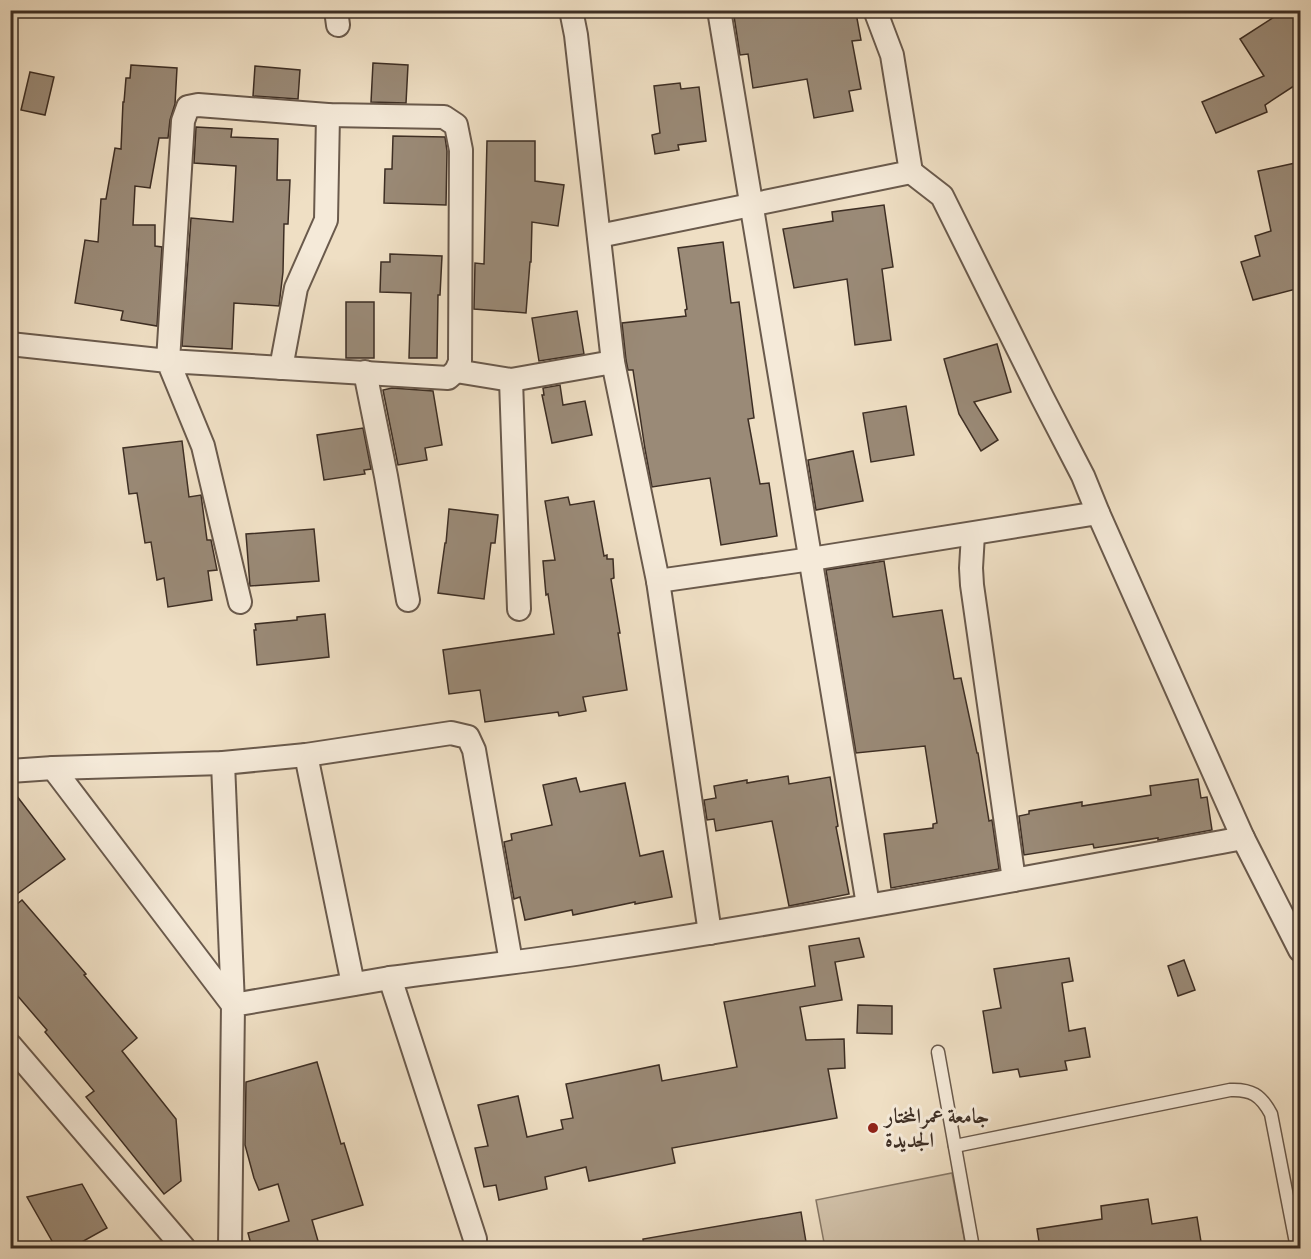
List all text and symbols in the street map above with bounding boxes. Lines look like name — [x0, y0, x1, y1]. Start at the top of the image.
place label: جامعة عمرالمختار الجديدة — [883, 1100, 989, 1155]
marker: جامعة عمرالمختار الجديدة — [866, 1121, 880, 1135]

